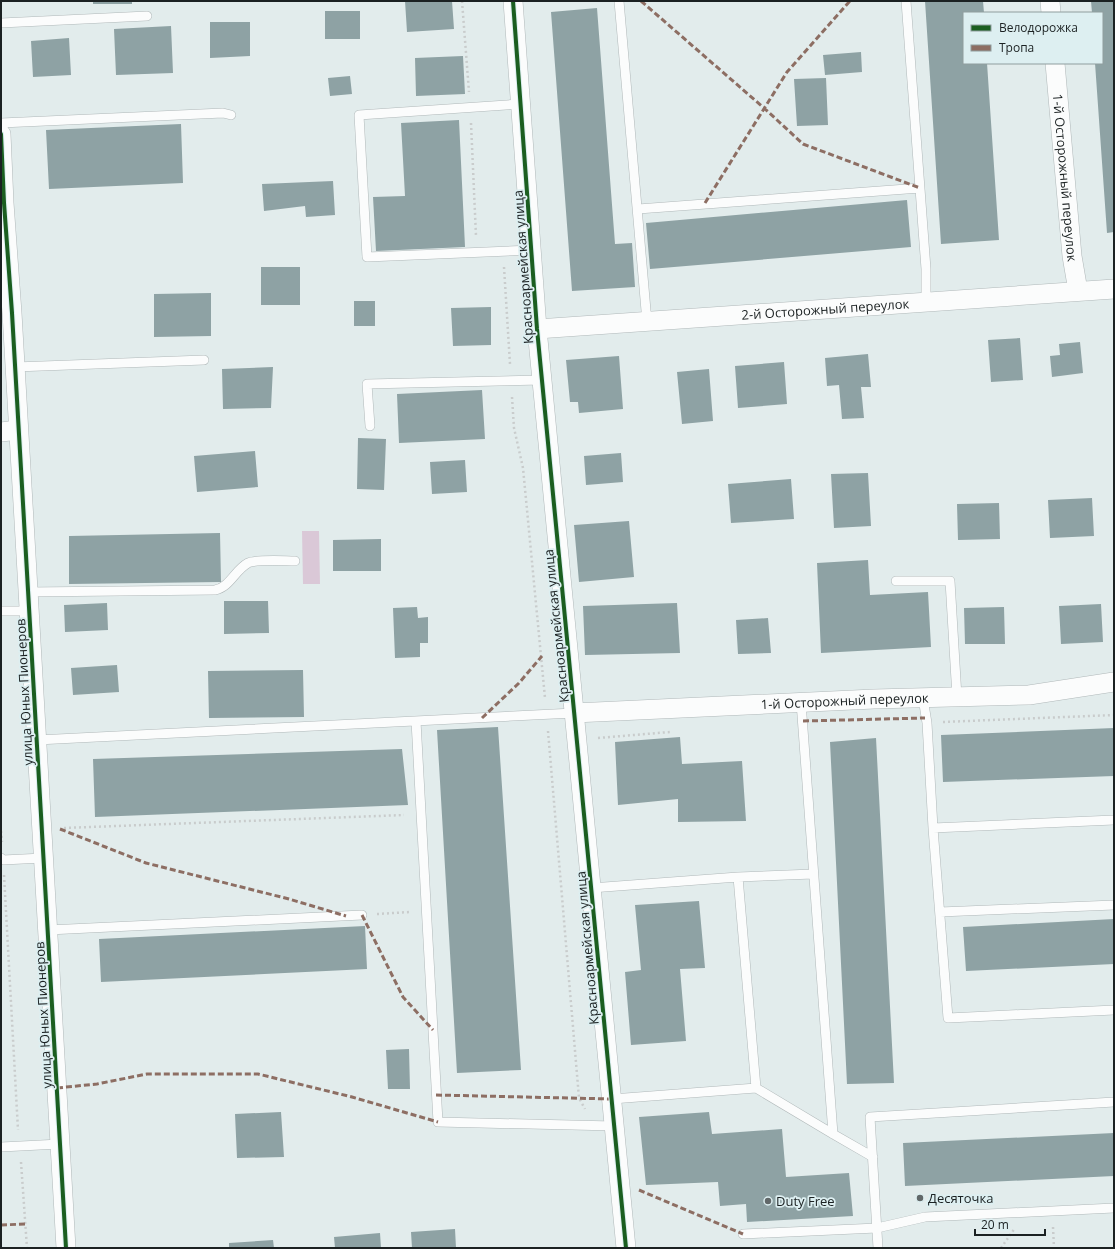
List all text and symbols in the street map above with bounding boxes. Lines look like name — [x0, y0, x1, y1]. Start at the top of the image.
legend — [963, 12, 1103, 64]
text: Велодорожка — [999, 19, 1078, 36]
text: Тропа — [999, 39, 1034, 56]
street label: 1-й Осторожный переулок — [1049, 93, 1082, 263]
street label: Красноармейская улица — [509, 190, 537, 344]
street label: 2-й Осторожный переулок — [741, 294, 910, 324]
street label: Красноармейская улица — [539, 548, 573, 704]
street label: улица Юных Пионеров — [11, 618, 37, 766]
street label: 1-й Осторожный переулок — [760, 689, 929, 713]
street label: Красноармейская улица — [571, 871, 603, 1025]
street label: улица Юных Пионеров — [30, 941, 56, 1089]
place label: Десяточка — [928, 1189, 993, 1207]
place label: Duty Free — [776, 1192, 835, 1210]
marker: Десяточка — [915, 1193, 925, 1203]
marker: Duty Free — [763, 1196, 773, 1206]
scale bar — [975, 1211, 1045, 1237]
text: 20 m — [981, 1216, 1009, 1233]

